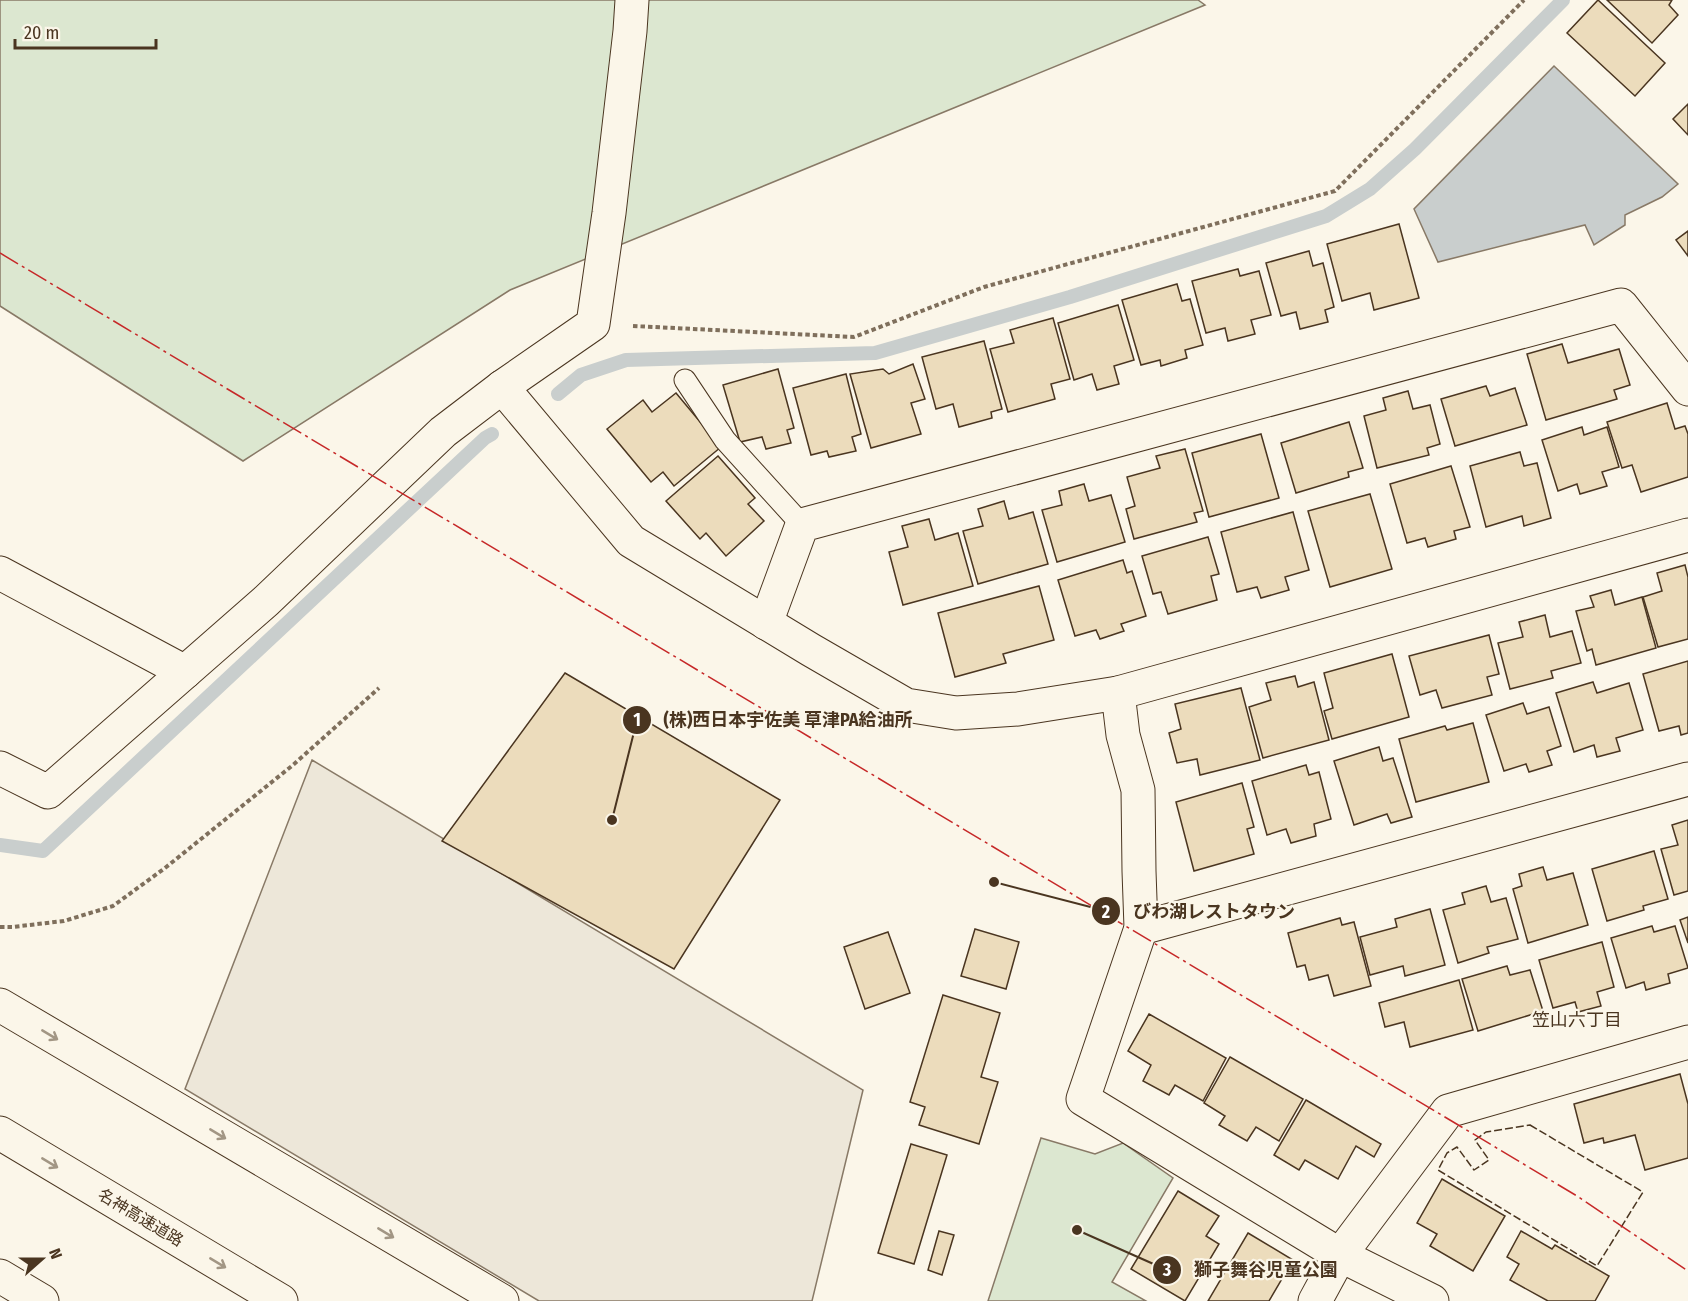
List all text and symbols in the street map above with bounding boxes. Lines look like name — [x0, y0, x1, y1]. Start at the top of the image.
scale bar — [15, 12, 156, 50]
text: 20 m — [24, 22, 59, 44]
callout: (株)西日本宇佐美 草津PA給油所 — [622, 702, 925, 738]
text: 1 — [633, 709, 641, 731]
text: (株)西日本宇佐美 草津PA給油所 — [663, 709, 913, 731]
callout: びわ湖レストタウン — [1091, 893, 1307, 929]
text: 2 — [1101, 901, 1110, 923]
text: びわ湖レストタウン — [1133, 901, 1295, 923]
district label: 笠山六丁目 — [1532, 1009, 1622, 1031]
one-way arrow — [41, 1029, 58, 1041]
one-way arrow — [209, 1128, 226, 1140]
one-way arrow — [41, 1157, 58, 1169]
street label: 名神高速道路 — [95, 1185, 187, 1250]
one-way arrow — [377, 1227, 394, 1239]
north arrow — [12, 1229, 72, 1289]
text: N — [45, 1246, 66, 1262]
callout: 獅子舞谷児童公園 — [1152, 1252, 1350, 1288]
one-way arrow — [209, 1257, 226, 1269]
text: 3 — [1162, 1259, 1172, 1281]
text: 獅子舞谷児童公園 — [1194, 1259, 1338, 1281]

